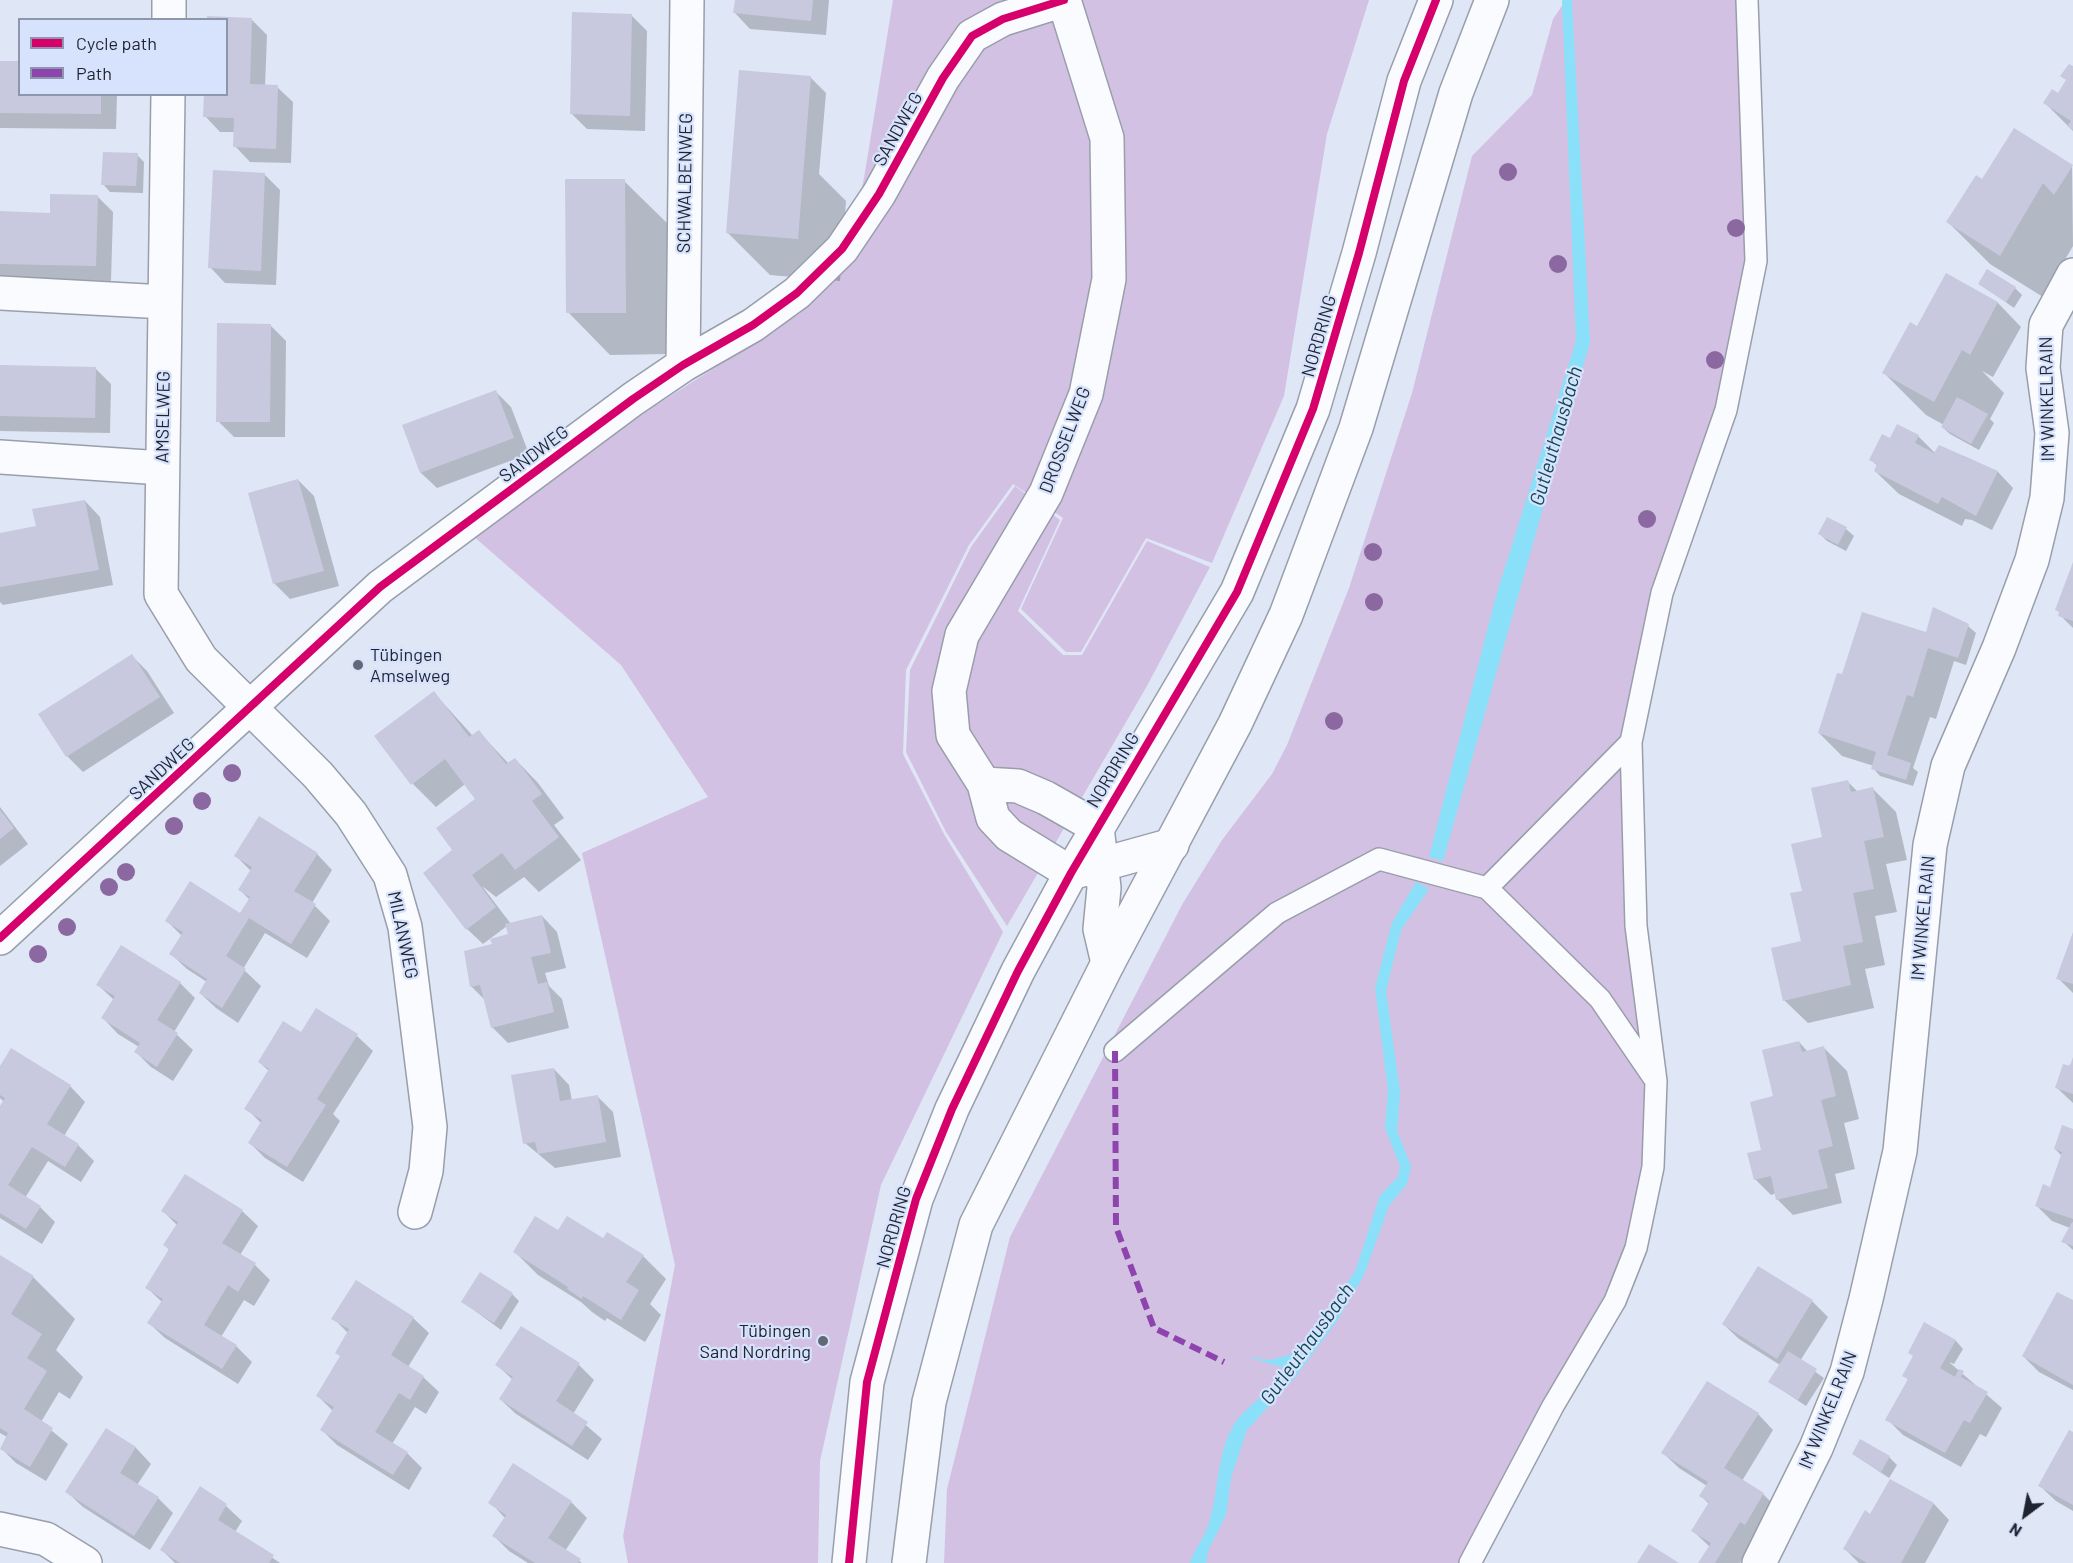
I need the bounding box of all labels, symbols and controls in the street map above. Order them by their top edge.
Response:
legend [18,18,228,96]
text: Cycle path [76,32,157,54]
text: Path [76,62,112,84]
street label: SANDWEG [869,88,927,170]
street label: SCHWALBENWEG [673,113,697,253]
street label: NORDRING [1297,292,1341,380]
street label: IM WINKELRAIN [2035,336,2059,462]
water label: Gutleuthausbach [1525,363,1587,509]
street label: AMSELWEG [151,371,175,463]
street label: DROSSELWEG [1035,384,1095,496]
street label: SANDWEG [495,421,573,487]
place label: Tübingen Amselweg [370,644,450,686]
marker: Tübingen Amselweg [351,658,365,672]
street label: NORDRING [1082,728,1144,812]
street label: SANDWEG [125,733,199,805]
street label: IM WINKELRAIN [1907,855,1939,981]
street label: MILANWEG [383,889,423,981]
street label: NORDRING [872,1183,916,1271]
water label: Gutleuthausbach [1255,1279,1359,1409]
place label: Tübingen Sand Nordring [700,1320,811,1362]
marker: Tübingen Sand Nordring [816,1334,830,1348]
street label: IM WINKELRAIN [1795,1348,1861,1472]
north arrow [1995,1485,2055,1545]
text: N [2006,1520,2025,1542]

